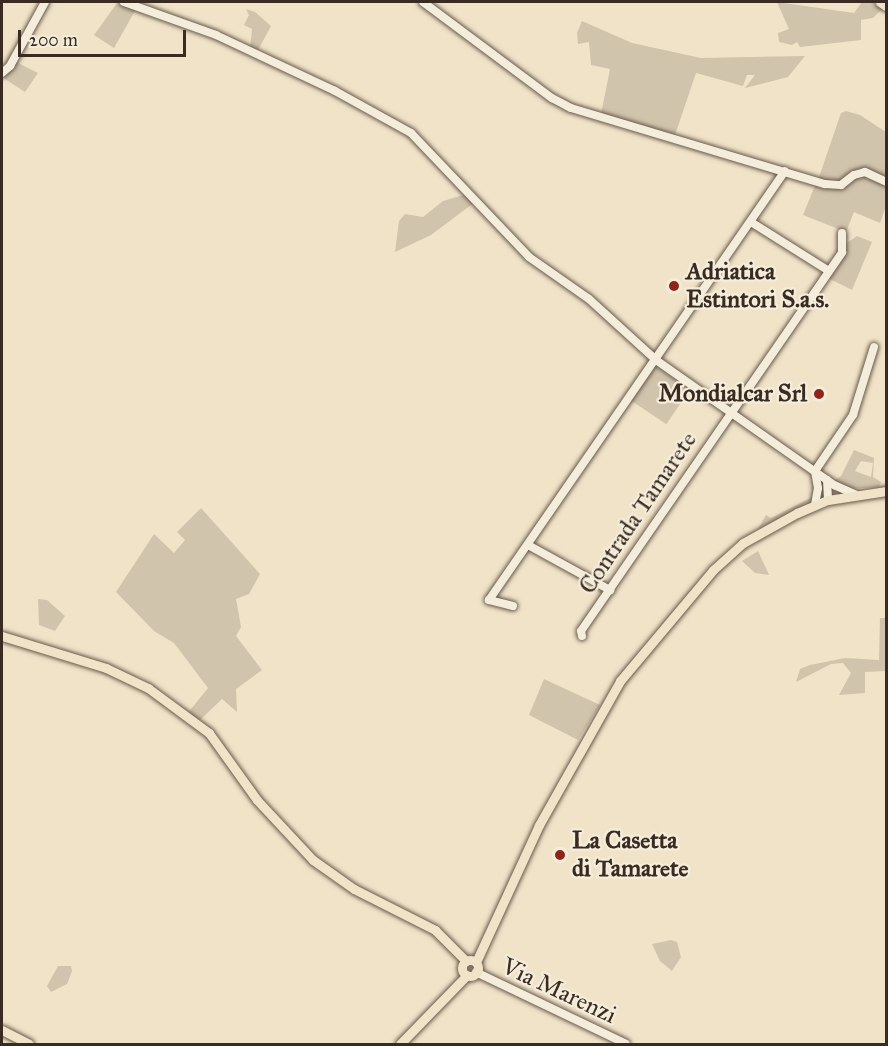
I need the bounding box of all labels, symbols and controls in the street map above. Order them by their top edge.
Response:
scale bar [21,18,189,56]
text: 200 m [29,29,78,51]
place label: Adriatica Estintori S.a.s. [686,258,829,314]
marker: Adriatica Estintori S.a.s. [667,279,681,293]
place label: Mondialcar Srl [658,380,807,408]
marker: Mondialcar Srl [812,387,826,401]
street label: Contrada Tamarete [573,426,703,600]
place label: La Casetta di Tamarete [572,827,689,883]
marker: La Casetta di Tamarete [553,848,567,862]
street label: Via Marenzi [497,952,621,1030]

